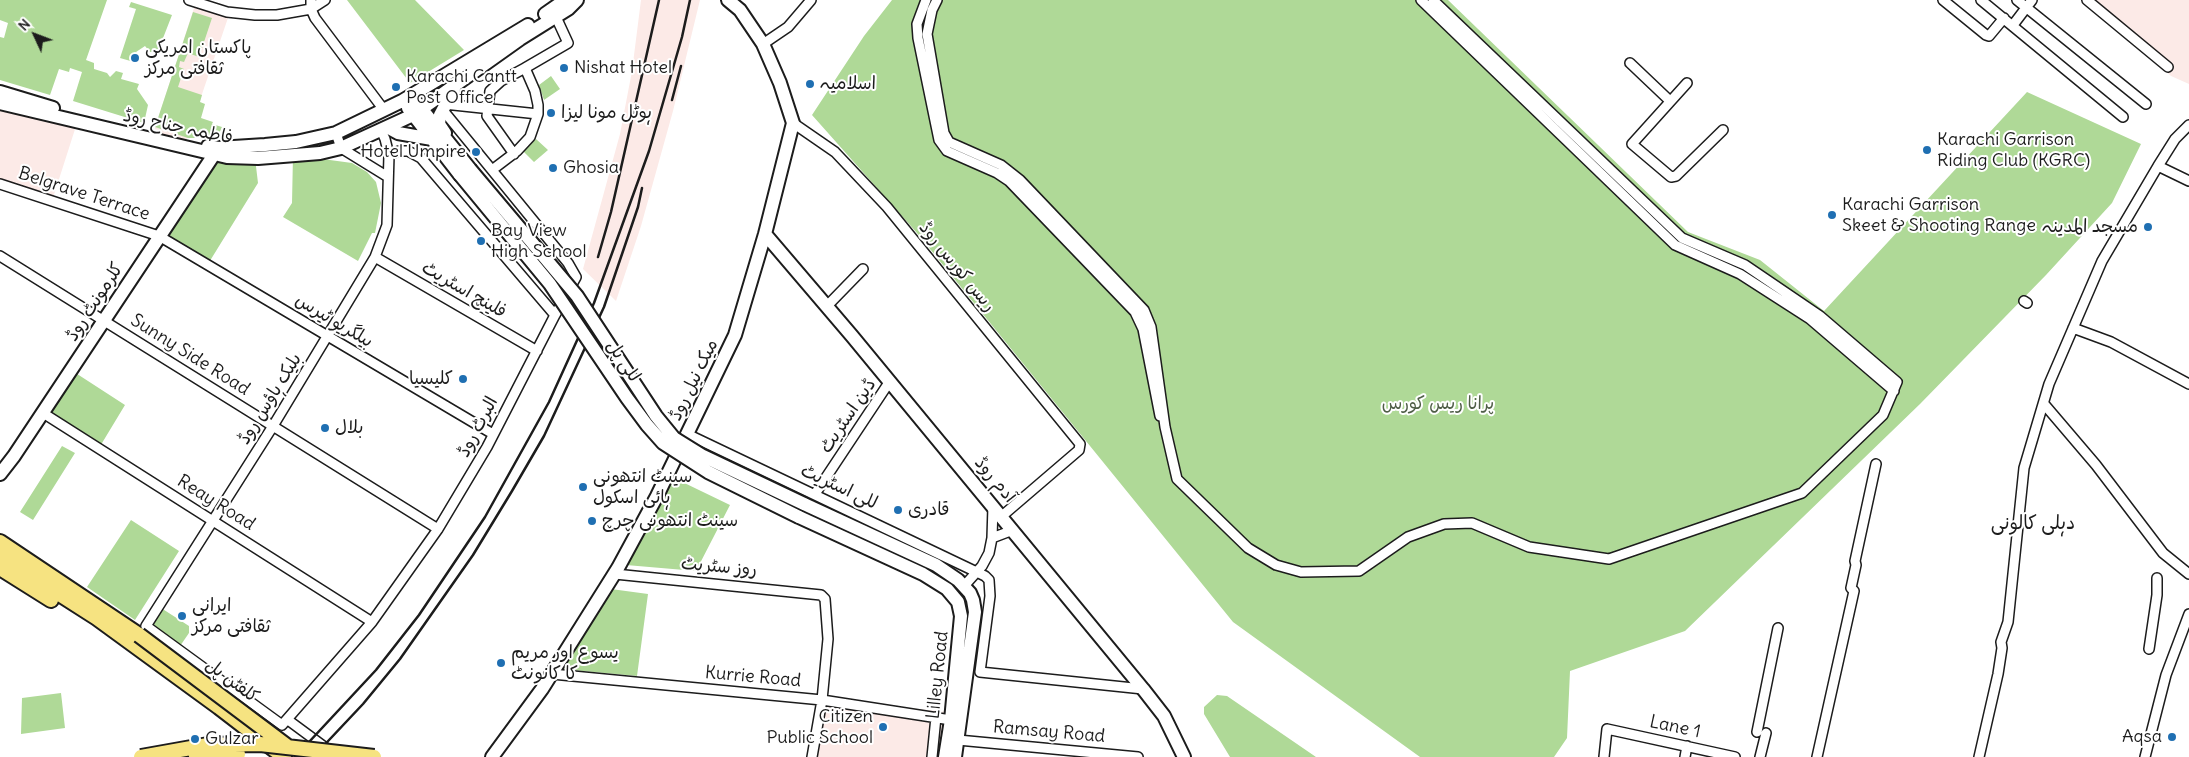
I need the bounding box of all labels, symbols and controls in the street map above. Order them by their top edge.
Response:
north arrow [10,10,60,60]
text: N [14,15,34,34]
place label: پاکستان امریکی ثقافتی مرکز [145,37,251,80]
marker: پاکستان امریکی ثقافتی مرکز [129,52,141,64]
place label: Nishat Hotel [574,57,672,79]
marker: Nishat Hotel [558,62,570,74]
place label: Karachi Cantt Post Office [406,66,517,108]
place label: اسلامیہ [820,73,876,95]
marker: اسلامیہ [804,78,816,90]
marker: Karachi Cantt Post Office [390,81,402,93]
place label: ہوٹل مونا لیزا [561,102,652,124]
street label: فاطمہ جناح روڈ [121,105,235,149]
marker: ہوٹل مونا لیزا [545,107,557,119]
place label: Karachi Garrison Riding Club (KGRC) [1937,129,2090,172]
place label: Hotel Umpire [360,141,466,163]
marker: Karachi Garrison Riding Club (KGRC) [1921,144,1933,156]
marker: Hotel Umpire [470,146,482,158]
place label: Ghosia [563,157,619,179]
marker: Ghosia [547,162,559,174]
street label: Belgrave Terrace [16,163,152,225]
place label: Karachi Garrison Skeet & Shooting Range [1842,194,2036,236]
marker: Karachi Garrison Skeet & Shooting Range [1826,209,1838,221]
place label: مسجد المدینہ [2042,216,2138,238]
street label: ریس کورس روڈ [914,218,1000,316]
place label: Bay View High School [491,220,586,262]
marker: مسجد المدینہ [2142,221,2154,233]
marker: Bay View High School [475,235,487,247]
street label: فلینچ اسٹریٹ [418,257,510,323]
street label: کلرمونٹ روڈ [62,259,128,345]
street label: بیلگریو ٹیرس [291,289,377,353]
street label: Sunny Side Road [126,310,254,400]
street label: للی پل [601,336,645,386]
street label: میک نیل روڈ [665,336,723,424]
street label: بلیک ہاؤس روڈ [233,349,307,449]
place label: کلیسیا [409,368,453,390]
marker: کلیسیا [457,373,469,385]
street label: ڈین اسٹریٹ [815,375,881,457]
street label: البرٹ روڈ [453,393,503,461]
park label: پرانا ریس کورس [1382,393,1494,415]
place label: بلال [335,417,363,439]
marker: بلال [319,422,331,434]
street label: آدم روڈ [970,453,1020,507]
street label: للی اسٹریٹ [797,460,881,514]
place label: سینٹ انتھونی ہائی اسکول [593,466,692,508]
street label: Reay Road [173,471,259,535]
marker: سینٹ انتھونی ہائی اسکول [577,481,589,493]
place label: قادری [908,499,950,521]
marker: قادری [892,504,904,516]
place label: سینٹ انتھونی چرچ [602,510,738,532]
district label: دہلی کالونی [1991,513,2075,535]
marker: سینٹ انتھونی چرچ [586,515,598,527]
street label: روز سٹریٹ [680,553,758,581]
place label: ایرانی ثقافتی مرکز [192,595,270,638]
marker: ایرانی ثقافتی مرکز [176,610,188,622]
street label: Lilley Road [923,630,953,720]
place label: یسوع اور مریم کا کانونٹ [511,642,619,684]
street label: کلفٹن پل [201,654,263,708]
marker: یسوع اور مریم کا کانونٹ [495,657,507,669]
street label: Kurrie Road [704,662,802,692]
place label: Citizen Public School [766,706,873,749]
street label: Lane 1 [1648,711,1702,743]
street label: Ramsay Road [992,716,1106,748]
marker: Citizen Public School [877,721,889,733]
place label: Aqsa [2122,726,2162,748]
place label: Gulzar [205,728,259,750]
marker: Aqsa [2166,731,2178,743]
marker: Gulzar [189,733,201,745]

